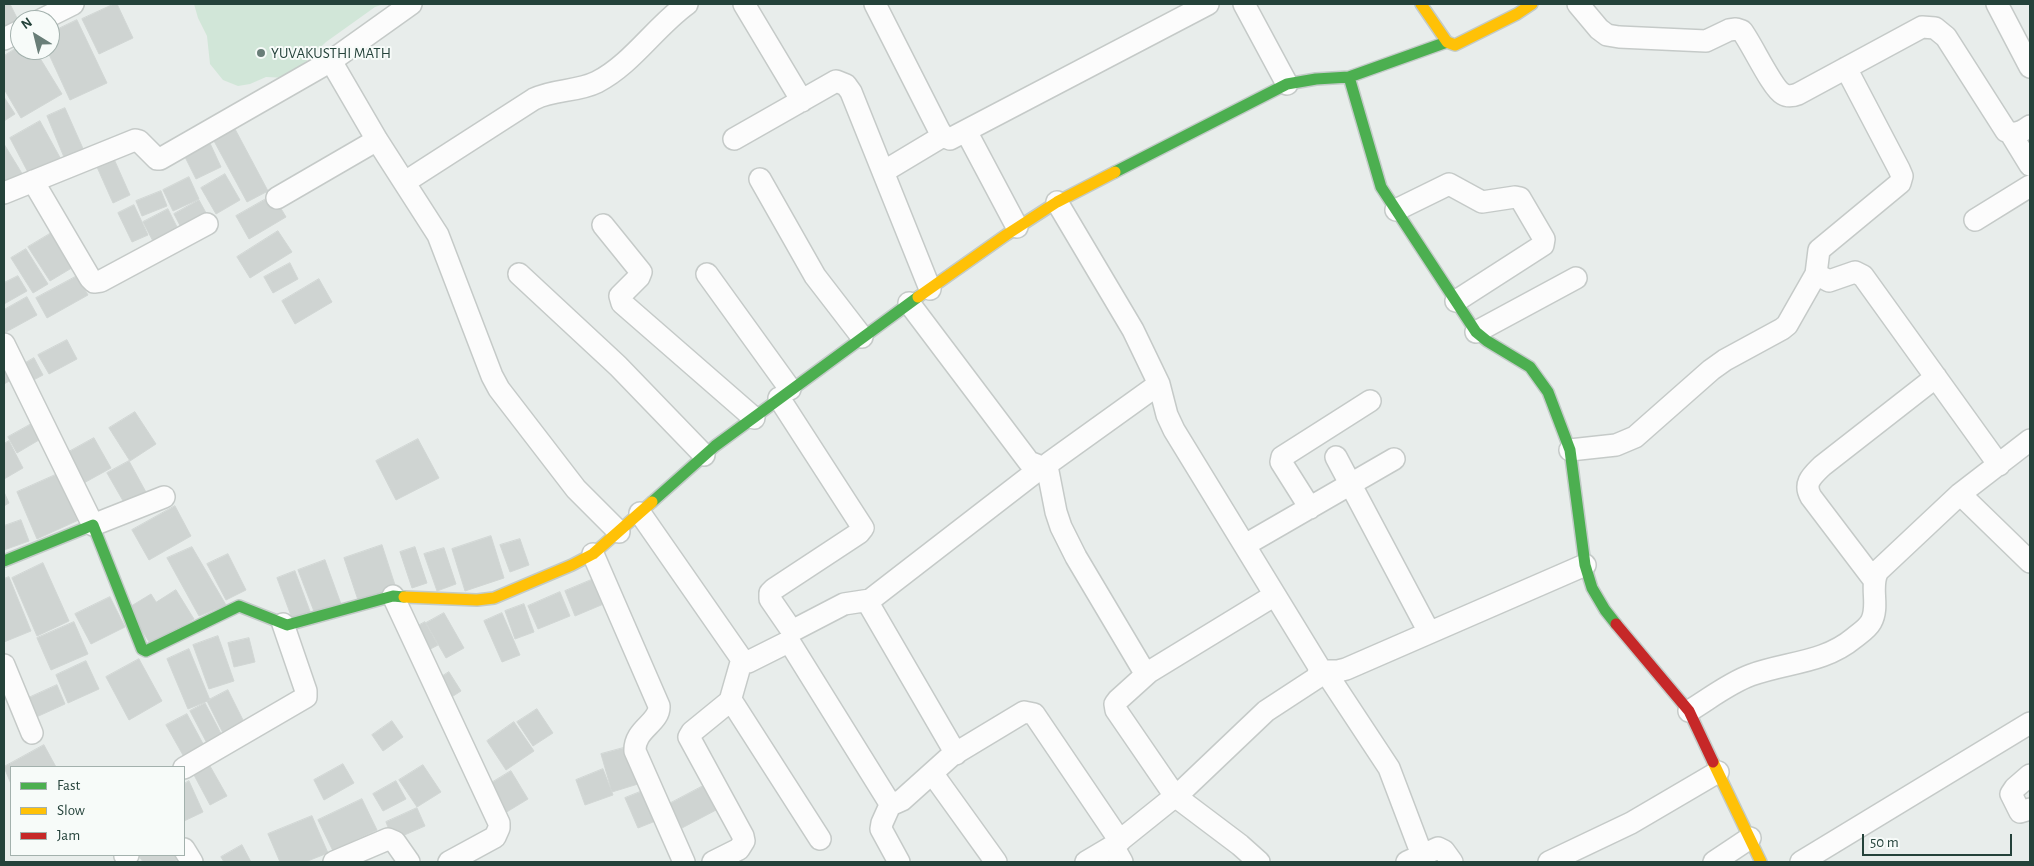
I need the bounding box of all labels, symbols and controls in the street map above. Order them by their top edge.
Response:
north arrow [10,10,60,60]
text: N [19,15,35,32]
place label: YUVAKUSTHI MATH [271,44,391,62]
marker: YUVAKUSTHI MATH [255,47,267,59]
legend [10,766,185,856]
text: Fast [57,778,80,793]
text: Slow [57,803,85,818]
scale bar [1864,824,2014,856]
text: Jam [57,828,80,843]
text: 50 m [1870,835,1899,850]

